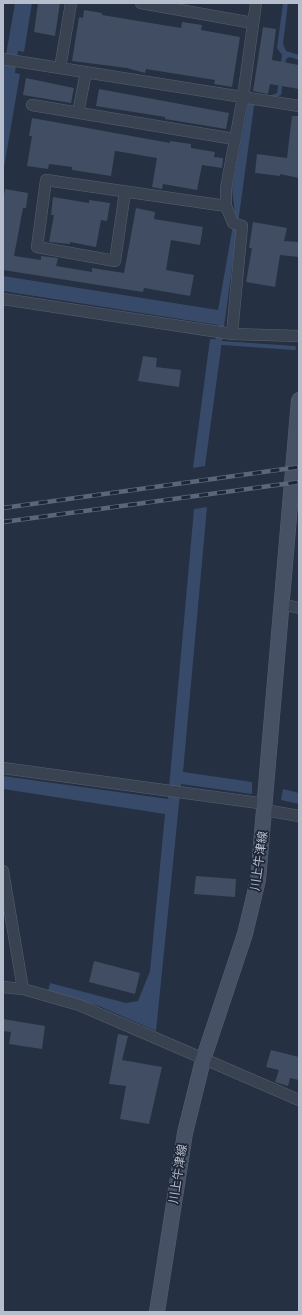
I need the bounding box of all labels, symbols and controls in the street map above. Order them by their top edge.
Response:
street label: 川上牛津線 [248,830,270,892]
street label: 川上牛津線 [166,1143,190,1205]

